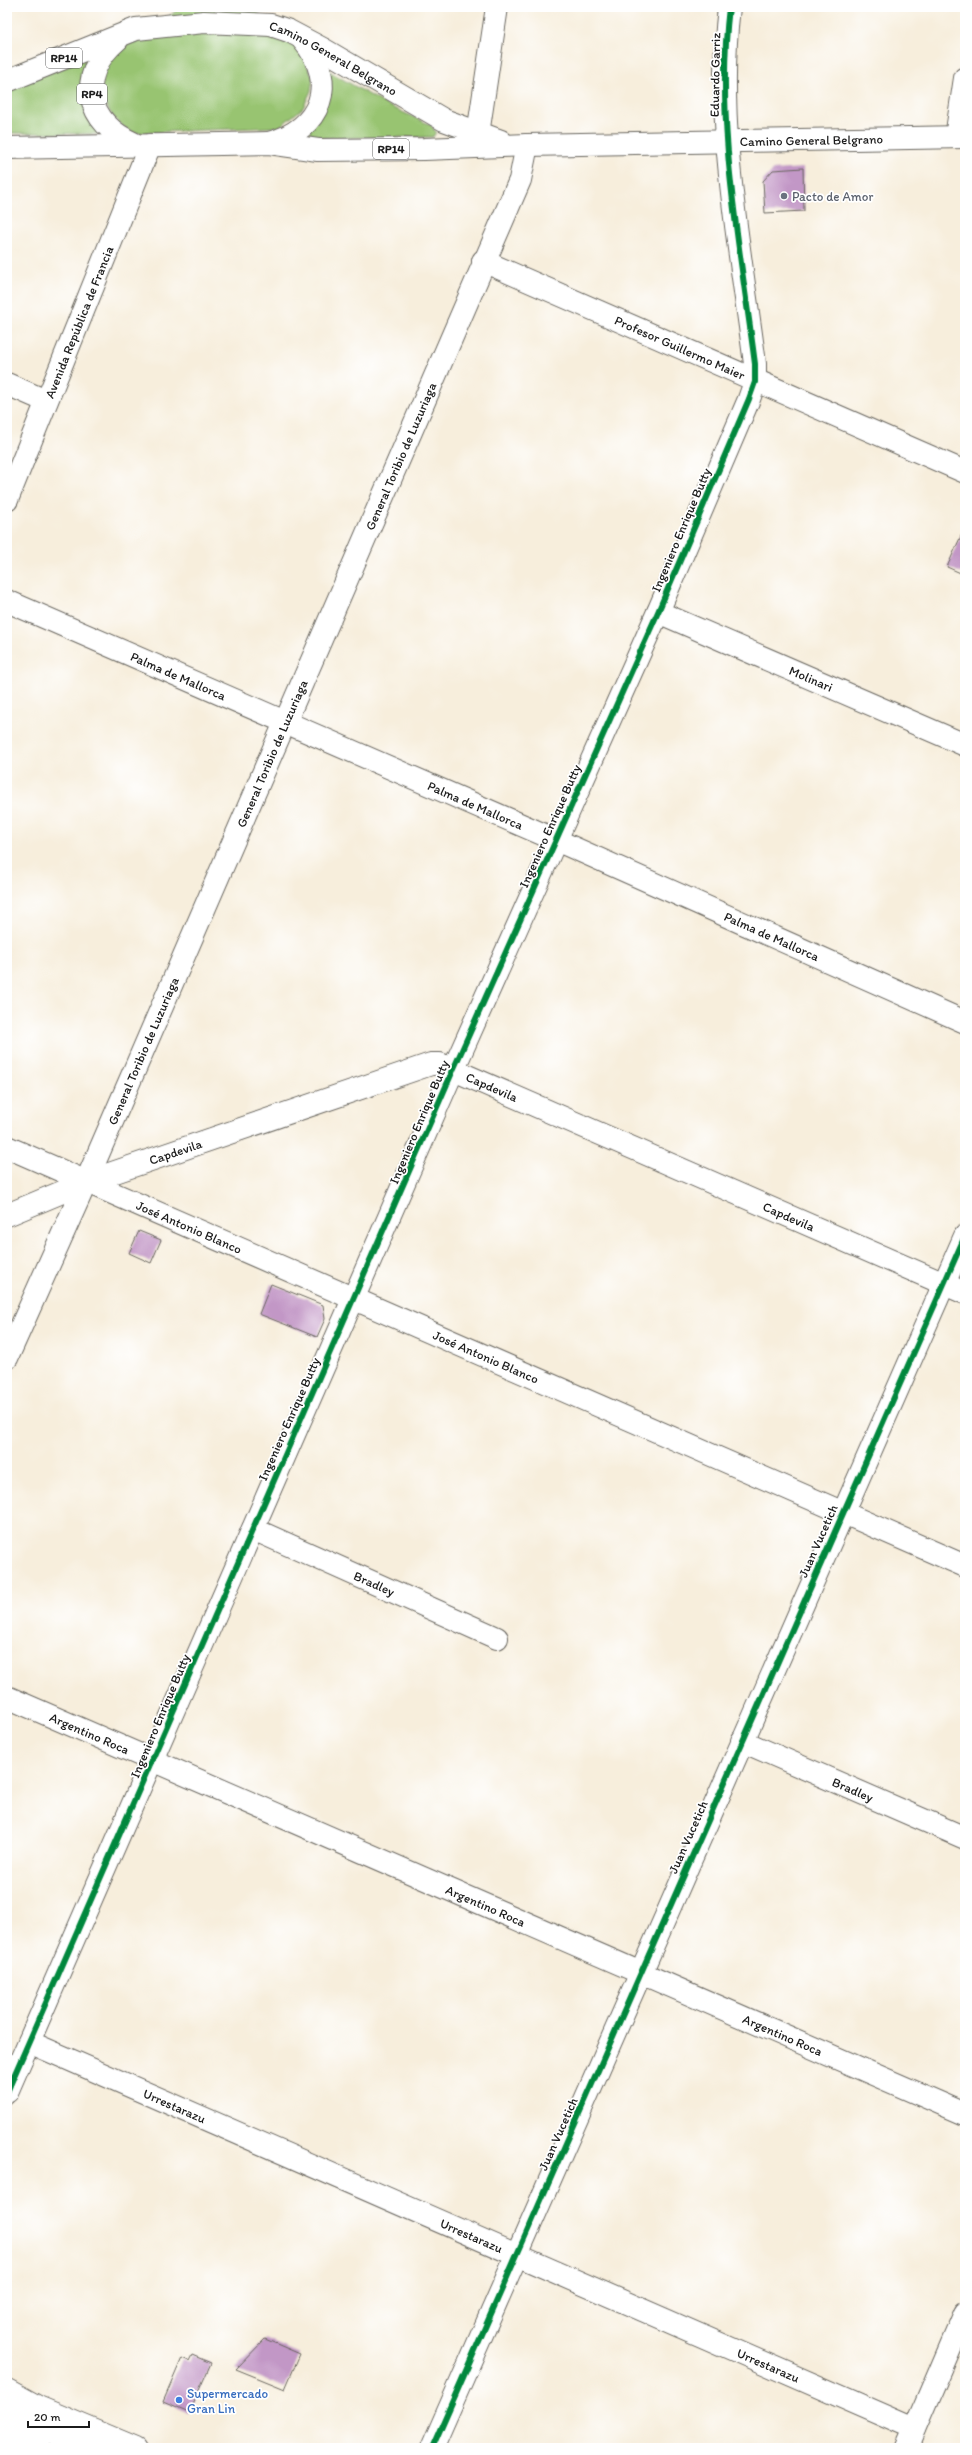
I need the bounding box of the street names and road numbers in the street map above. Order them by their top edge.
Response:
street label: Camino General Belgrano [267,17,400,99]
street label: Eduardo Garriz [707,33,723,117]
road number: RP14 [46,48,82,68]
road number: RP4 [77,84,107,104]
street label: Camino General Belgrano [739,131,884,149]
road number: RP14 [373,139,409,159]
street label: Avenida República de Francia [41,243,116,400]
street label: Profesor Guillermo Maier [613,312,748,383]
street label: General Toribio de Luzuriaga [362,380,439,532]
street label: Ingeniero Enrique Butty [648,466,714,594]
street label: Palma de Mallorca [128,648,229,703]
street label: Molinari [787,662,835,694]
street label: General Toribio de Luzuriaga [233,677,310,830]
street label: Ingeniero Enrique Butty [516,762,584,890]
street label: Palma de Mallorca [425,778,526,832]
street label: Palma de Mallorca [722,908,822,964]
street label: General Toribio de Luzuriaga [104,974,182,1127]
street label: Ingeniero Enrique Butty [386,1058,452,1186]
street label: Capdevila [464,1069,520,1105]
street label: Capdevila [147,1135,204,1167]
street label: José Antonio Blanco [134,1197,245,1257]
street label: Capdevila [761,1198,817,1234]
street label: José Antonio Blanco [431,1327,542,1386]
street label: Ingeniero Enrique Butty [255,1355,323,1483]
street label: Juan Vucetich [795,1502,841,1580]
street label: Bradley [352,1568,397,1599]
street label: Ingeniero Enrique Butty [127,1652,193,1780]
street label: Argentino Roca [47,1709,132,1757]
street label: Bradley [830,1774,876,1805]
street label: Juan Vucetich [665,1798,711,1876]
street label: Argentino Roca [444,1881,528,1929]
street label: Argentino Roca [741,2011,825,2059]
street label: Urrestarazu [141,2085,208,2126]
street label: Juan Vucetich [535,2095,581,2173]
street label: Urrestarazu [438,2215,505,2256]
street label: Urrestarazu [735,2345,802,2385]

